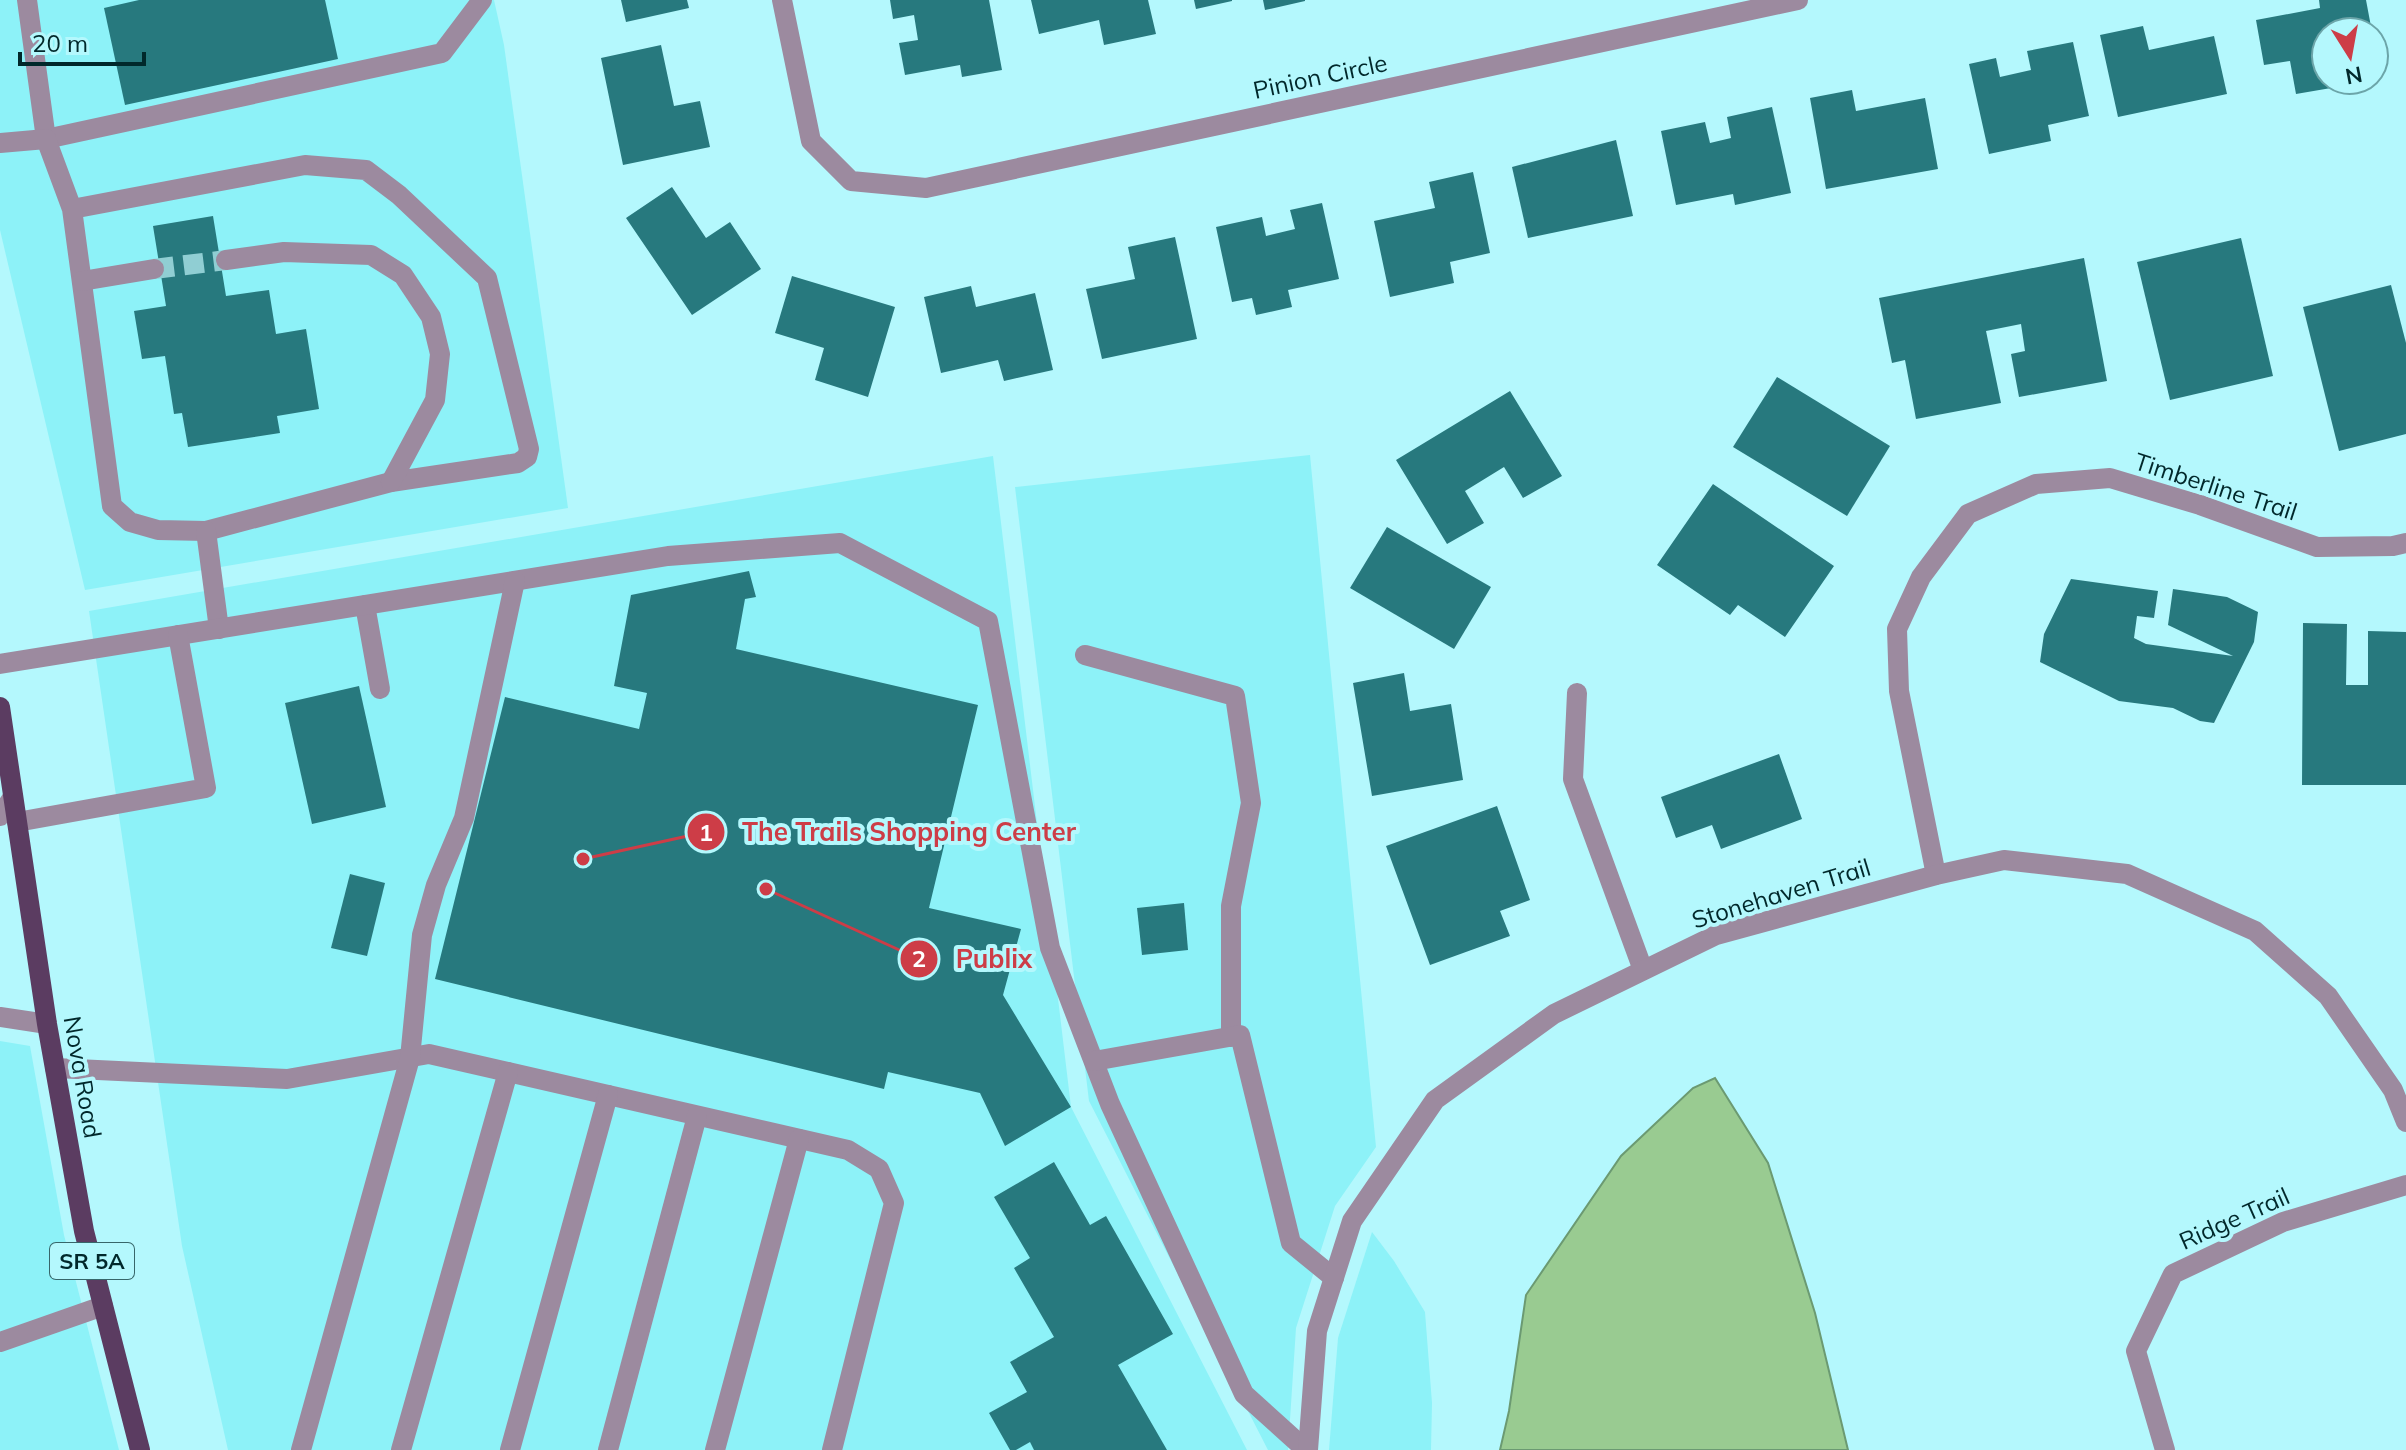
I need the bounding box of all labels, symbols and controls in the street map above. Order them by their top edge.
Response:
scale bar [20,16,144,66]
north arrow [2310,16,2390,96]
text: 20 m [32,28,88,58]
street label: Pinion Circle [1250,47,1390,105]
text: N [2343,60,2365,91]
street label: Timberline Trail [2131,446,2301,526]
callout: The Trails Shopping Center [686,807,1092,857]
text: The Trails Shopping Center [742,815,1077,848]
text: 1 [699,817,713,847]
street label: Stonehaven Trail [1688,852,1874,934]
callout: Publix [899,934,1048,984]
text: Publix [956,942,1033,975]
text: 2 [912,943,926,973]
street label: Nova Road [58,1014,108,1140]
street label: Ridge Trail [2174,1180,2294,1256]
road number: SR 5A [50,1243,134,1279]

